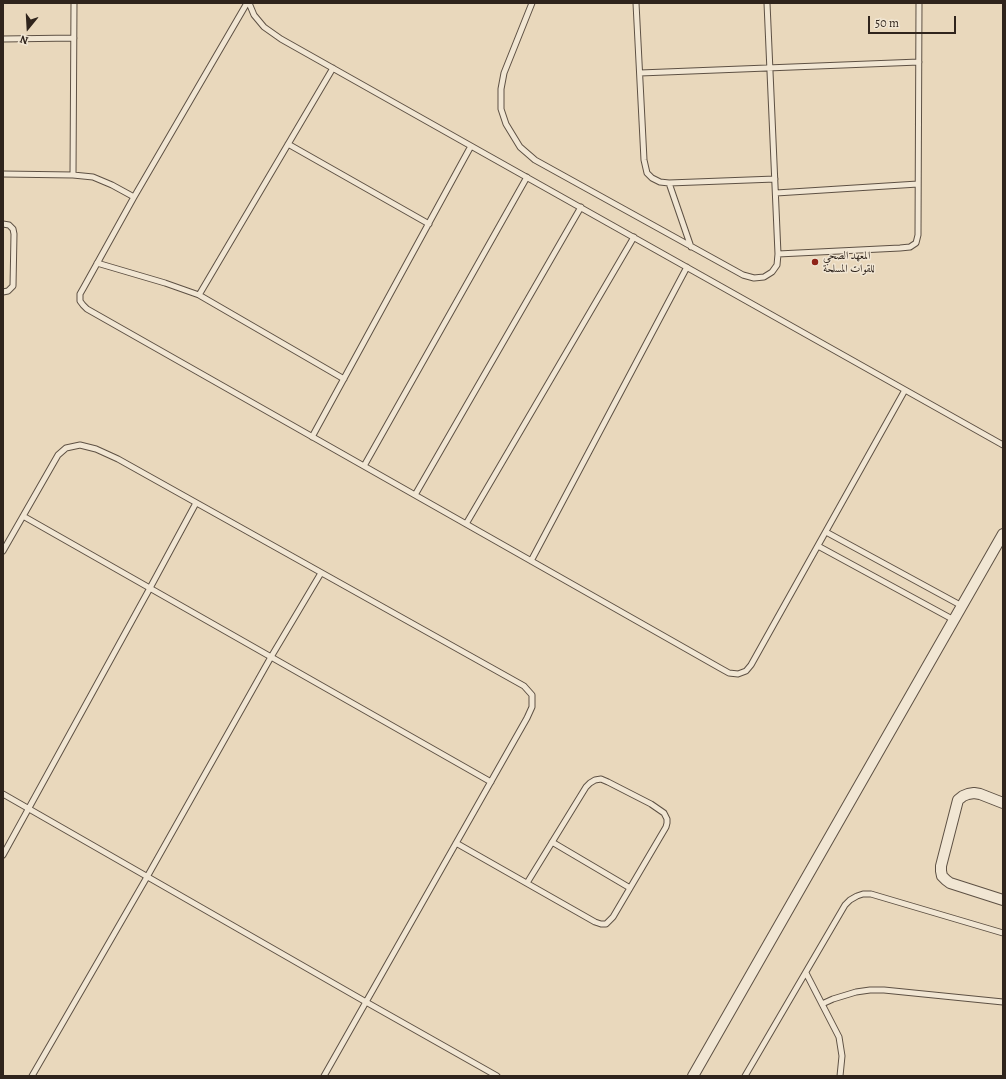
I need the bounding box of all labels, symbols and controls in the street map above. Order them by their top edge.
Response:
north arrow [8,8,48,48]
scale bar [870,8,958,34]
text: 50 m [875,15,899,31]
text: N [18,32,30,48]
place label: المعهد الصحي للقوات المسلحة [823,249,875,275]
marker: المعهد الصحي للقوات المسلحة [810,257,820,267]

